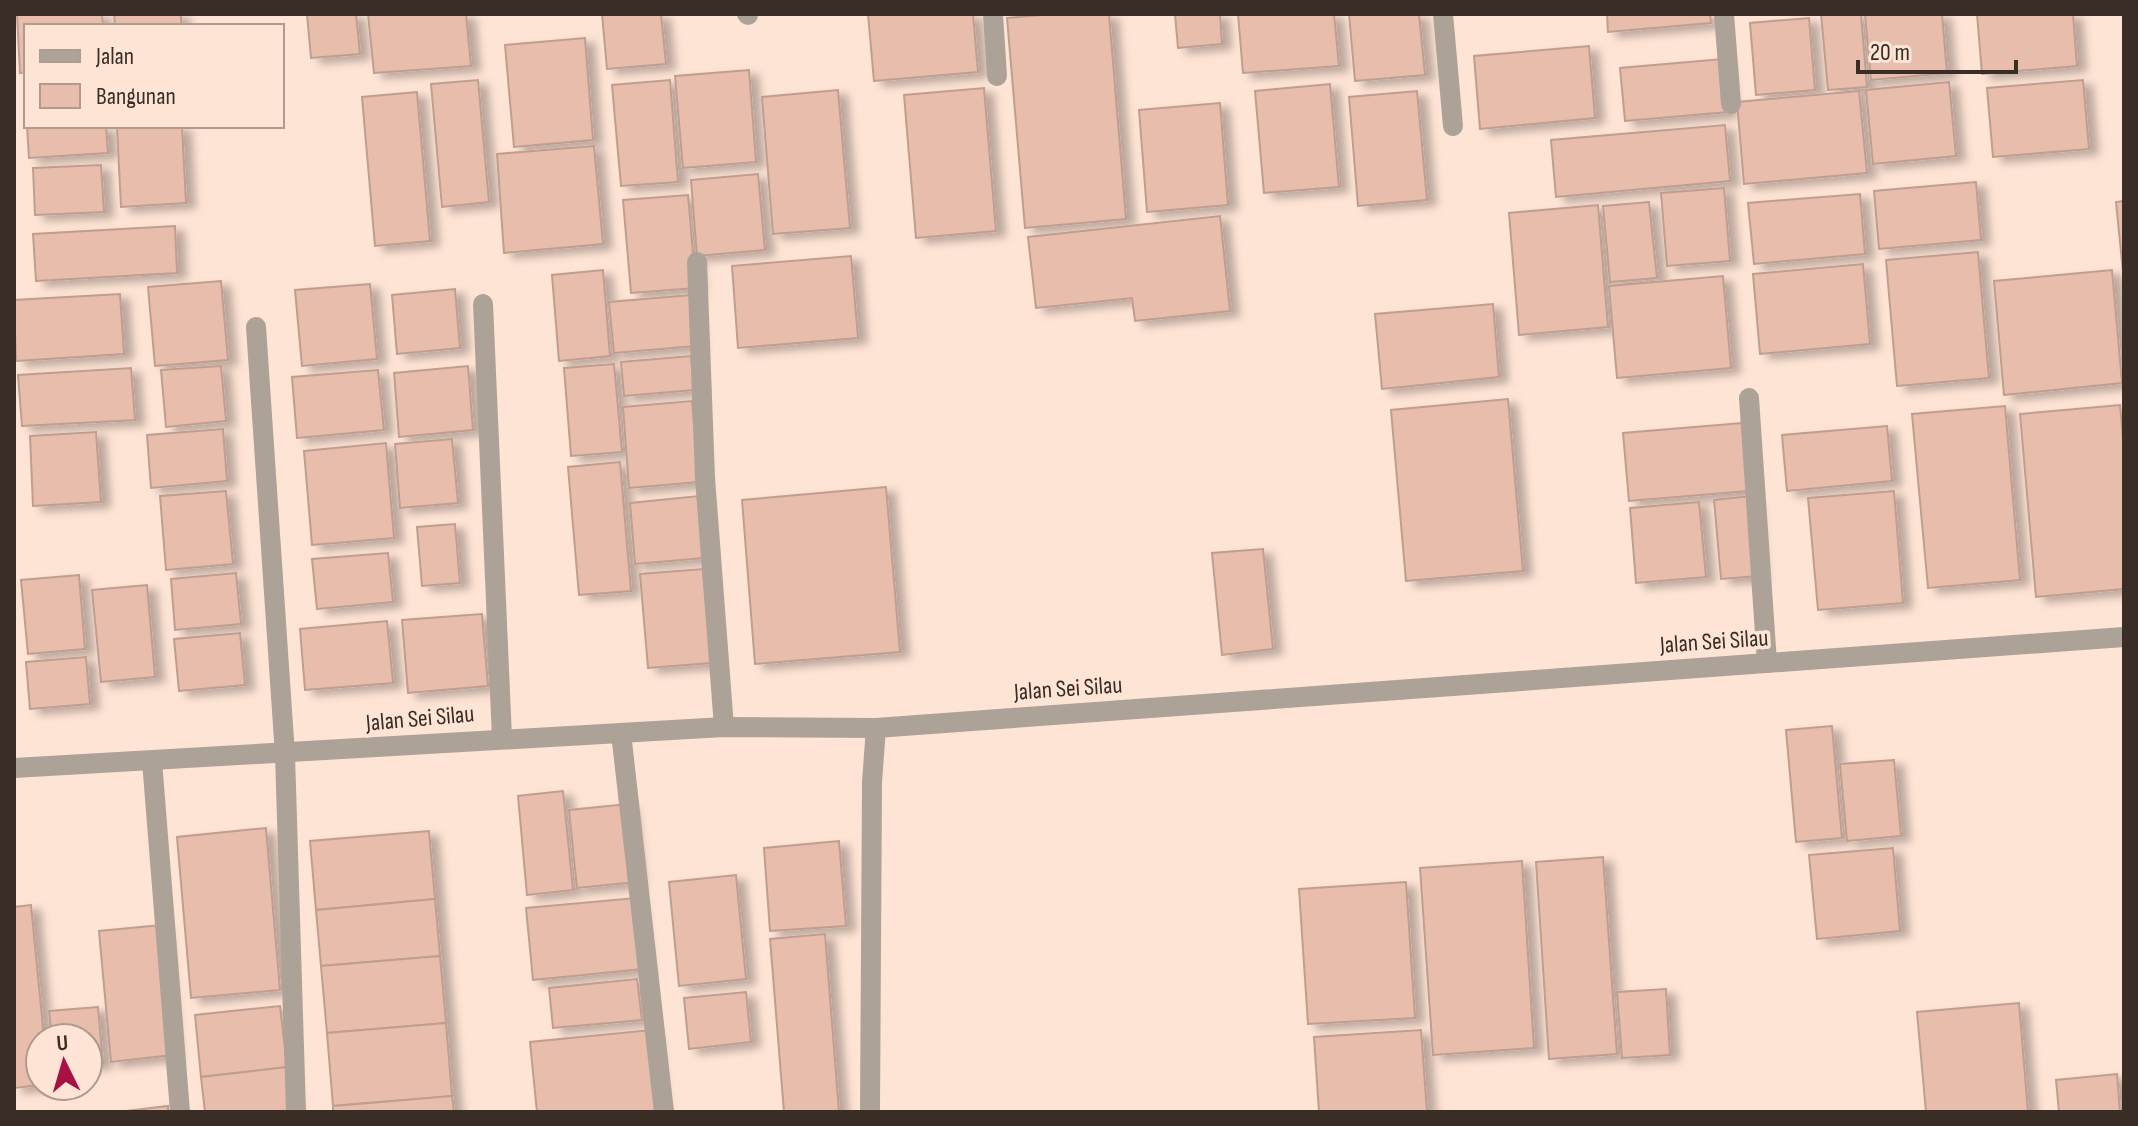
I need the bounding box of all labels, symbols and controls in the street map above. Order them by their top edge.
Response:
legend [24,24,284,128]
scale bar [1858,24,2016,74]
text: 20 m [1870,38,1910,67]
text: Jalan [95,42,134,71]
text: Bangunan [96,82,176,111]
street label: Jalan Sei Silau [1658,623,1769,660]
street label: Jalan Sei Silau [1012,670,1123,707]
street label: Jalan Sei Silau [364,699,475,738]
north arrow [24,1022,104,1102]
text: U [55,1030,69,1058]

